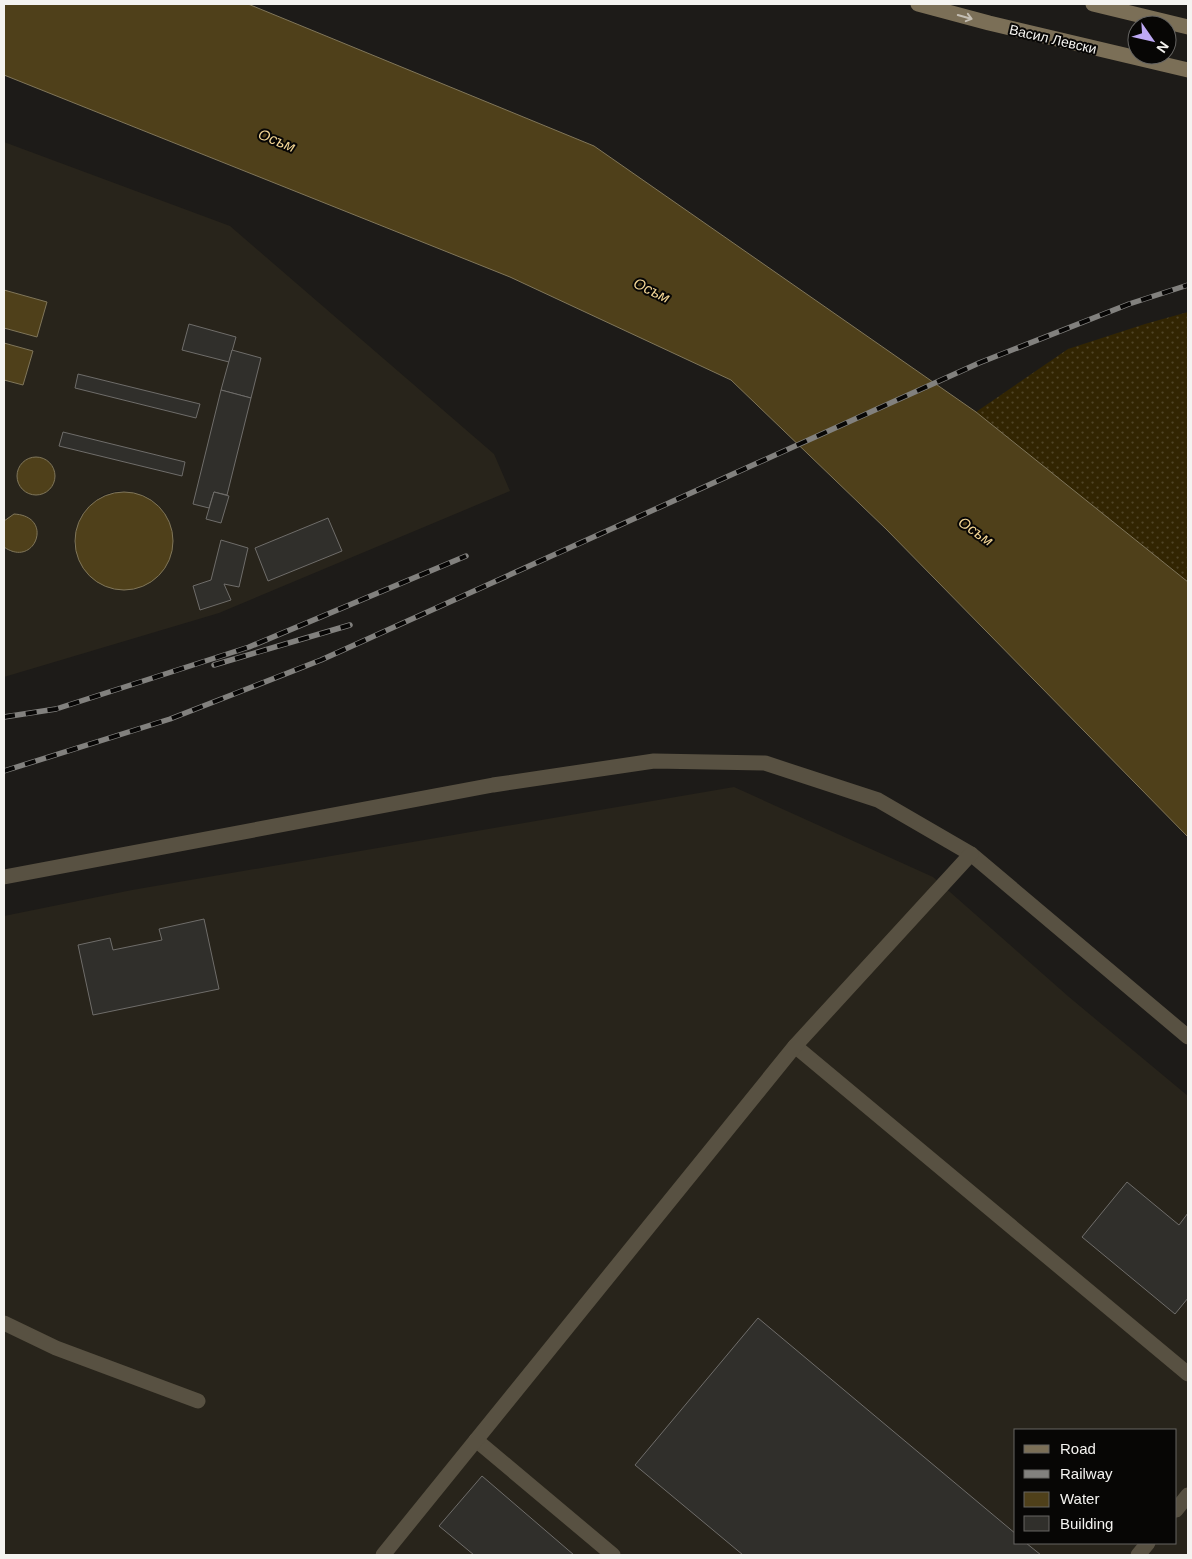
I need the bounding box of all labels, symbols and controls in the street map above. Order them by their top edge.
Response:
one-way arrow [957,13,973,22]
north arrow [1127,15,1177,65]
street label: Васил Левски [1008,21,1098,57]
text: N [1153,39,1172,56]
water label: Осъм [256,125,298,155]
water label: Осъм [631,274,673,306]
water label: Осъм [955,513,997,549]
legend [1014,1429,1177,1544]
text: Road [1060,1440,1096,1457]
text: Railway [1060,1465,1113,1482]
text: Water [1060,1490,1099,1507]
text: Building [1060,1515,1113,1532]

